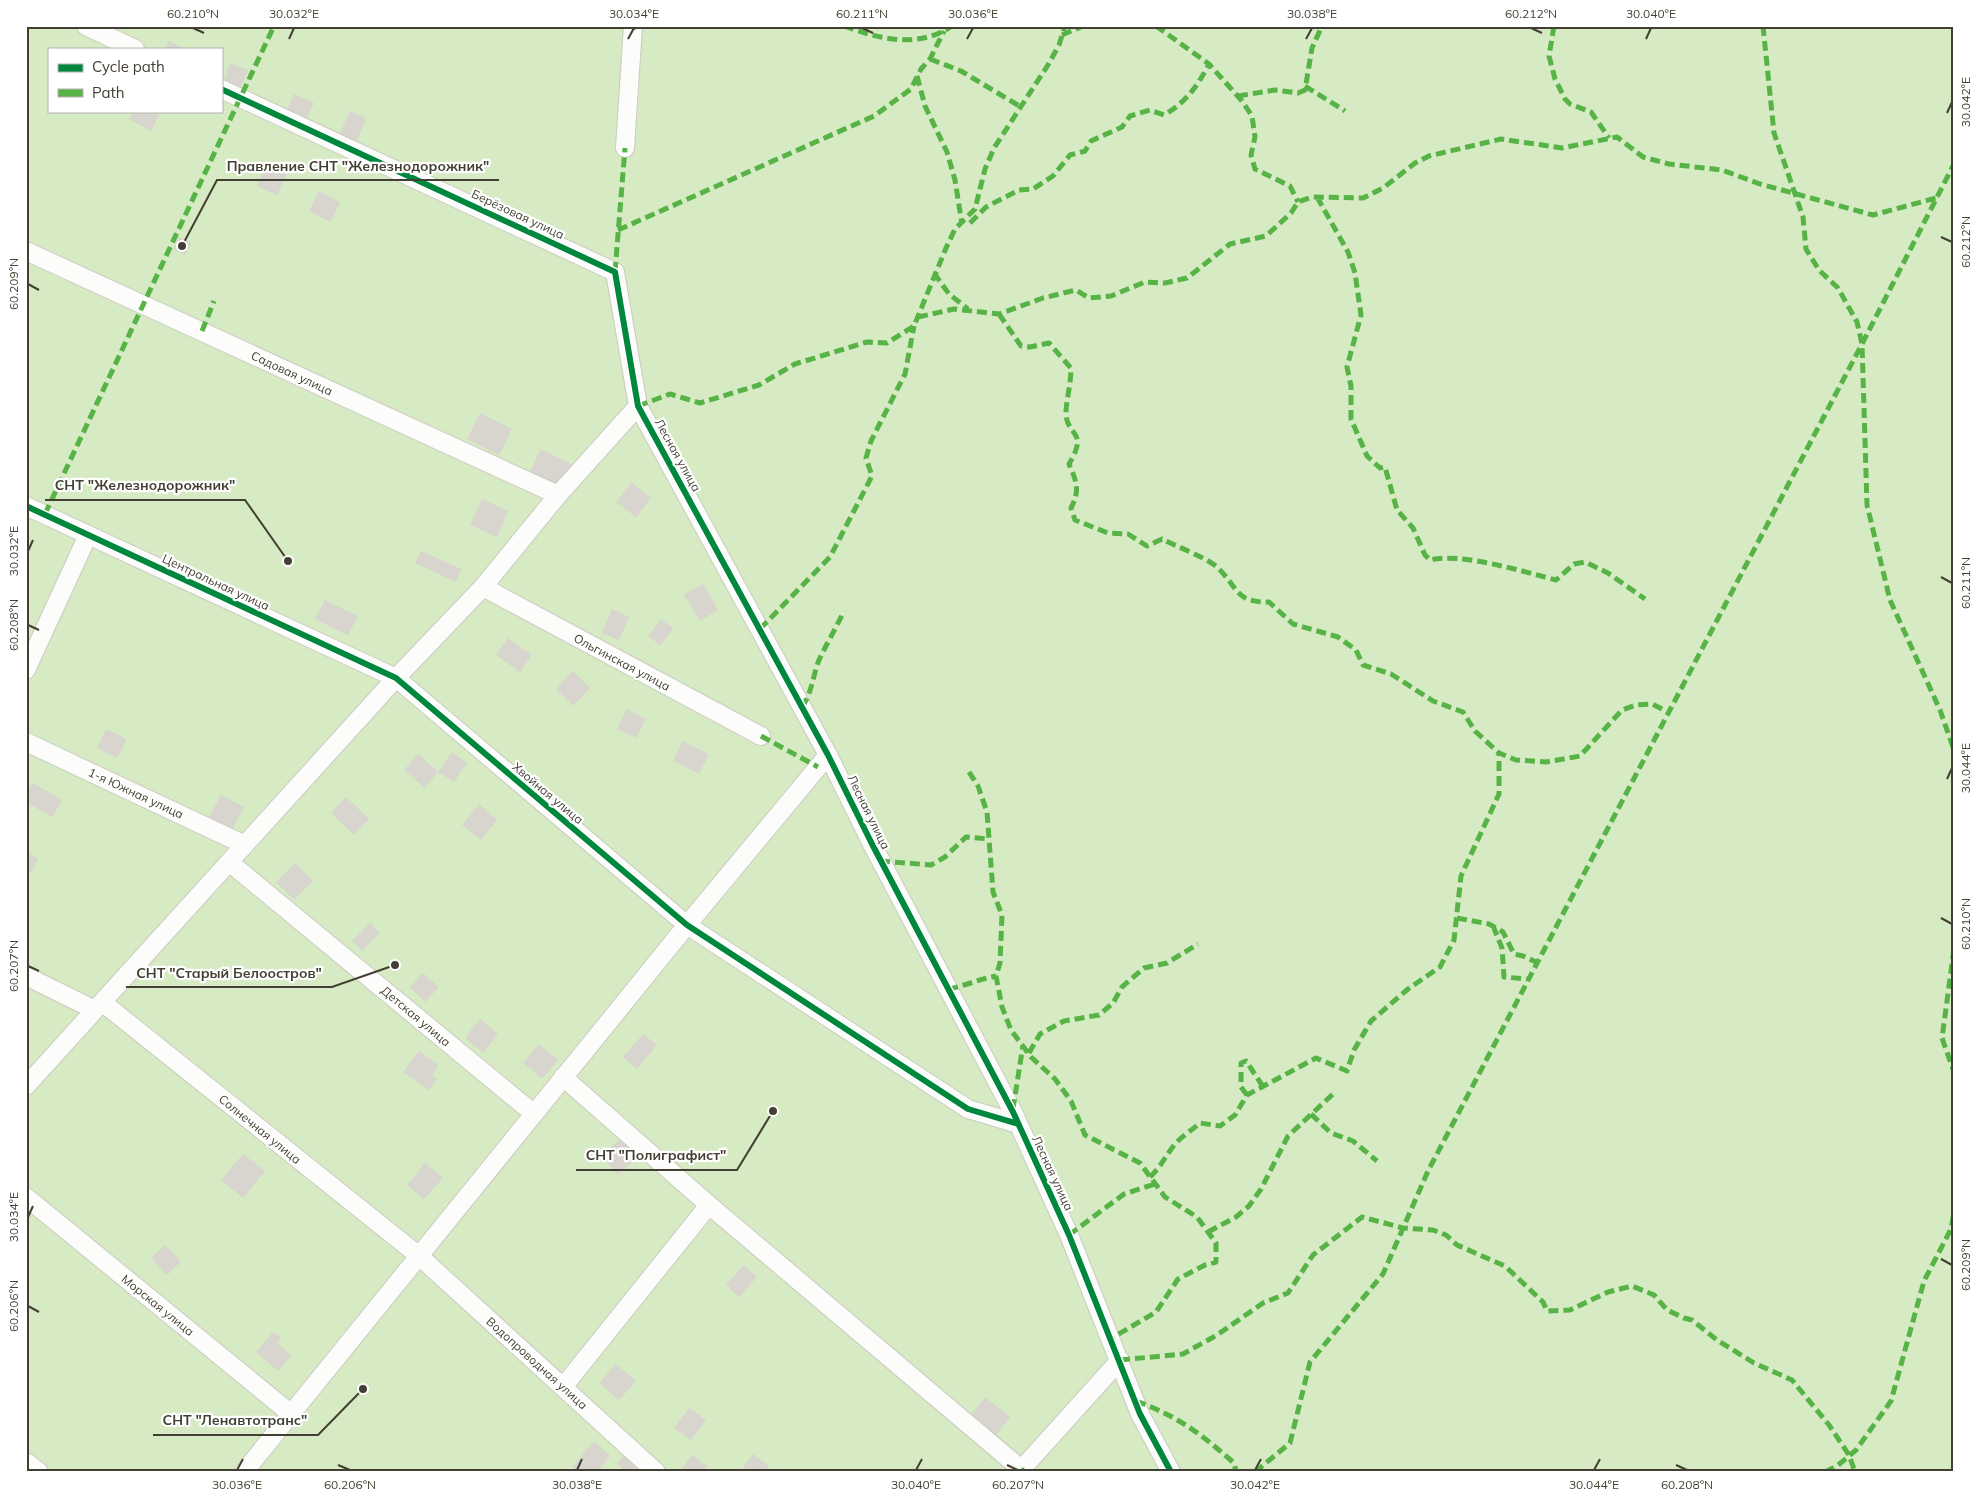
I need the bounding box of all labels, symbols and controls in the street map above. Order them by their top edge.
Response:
text: 60.210°N [167,6,219,21]
text: 30.032°E [269,6,319,21]
text: 30.034°E [609,6,659,21]
text: 60.211°N [836,6,888,21]
text: 30.036°E [948,6,998,21]
text: 30.038°E [1287,6,1337,21]
text: 60.212°N [1505,6,1557,21]
text: 30.040°E [1626,6,1676,21]
legend [48,48,222,112]
text: Cycle path [92,57,165,76]
text: 30.042°E [1958,77,1973,127]
text: Path [92,83,124,102]
callout: Правление СНТ "Железнодорожник" [217,151,499,180]
text: Правление СНТ "Железнодорожник" [227,157,489,175]
street label: Берёзовая улица [469,186,567,242]
text: 60.212°N [1958,216,1973,268]
text: 60.209°N [6,258,21,310]
street label: Садовая улица [249,348,335,398]
street label: Лесная улица [652,416,704,494]
callout: СНТ "Железнодорожник" [45,471,245,500]
text: СНТ "Железнодорожник" [55,476,235,494]
text: 30.032°E [6,526,21,576]
street label: Центральная улица [160,551,272,613]
text: 60.211°N [1958,557,1973,609]
text: 60.208°N [6,599,21,651]
street label: Ольгинская улица [571,630,673,694]
text: 30.044°E [1958,743,1973,793]
street label: Хвойная улица [510,759,586,827]
street label: 1-я Южная улица [86,764,186,822]
street label: Лесная улица [844,772,894,852]
text: 60.210°N [1958,898,1973,950]
text: 60.207°N [6,940,21,992]
callout: СНТ "Старый Белоостров" [126,958,332,987]
text: СНТ "Старый Белоостров" [136,964,322,982]
street label: Детская улица [378,983,454,1049]
street label: Солнечная улица [216,1091,304,1167]
street label: Лесная улица [1029,1133,1077,1213]
callout: СНТ "Полиграфист" [576,1141,737,1170]
text: СНТ "Полиграфист" [586,1146,726,1164]
text: 30.034°E [6,1192,21,1242]
text: 60.209°N [1958,1239,1973,1291]
street label: Морская улица [119,1271,197,1339]
text: 60.206°N [6,1280,21,1332]
street label: Водопроводная улица [483,1314,591,1412]
callout: СНТ "Ленавтотранс" [153,1406,318,1435]
text: СНТ "Ленавтотранс" [163,1411,307,1429]
text: 30.036°E [212,1477,262,1492]
text: 60.206°N [324,1477,376,1492]
text: 30.038°E [552,1477,602,1492]
text: 30.040°E [891,1477,941,1492]
text: 60.207°N [992,1477,1044,1492]
text: 30.042°E [1230,1477,1280,1492]
text: 30.044°E [1569,1477,1619,1492]
text: 60.208°N [1661,1477,1713,1492]

